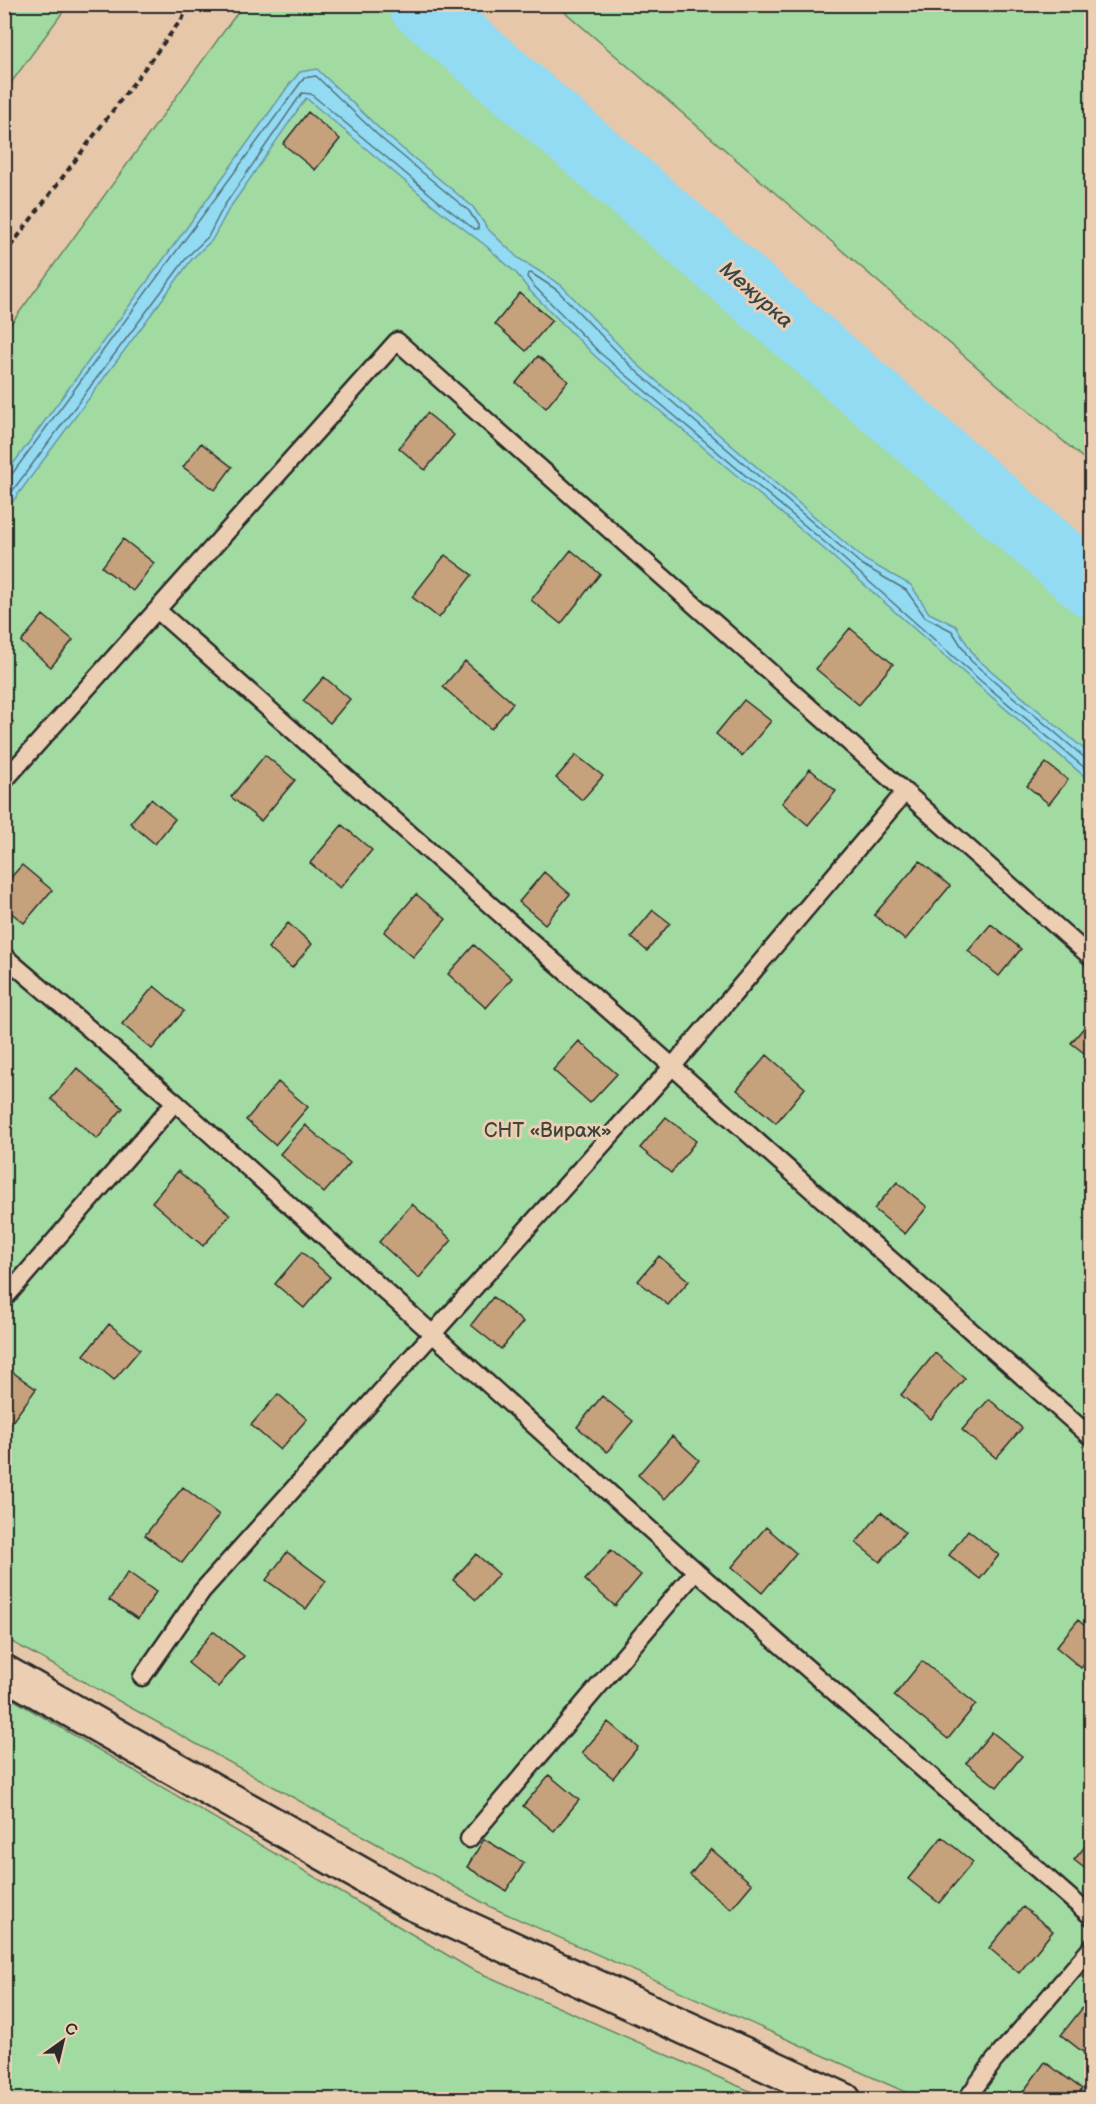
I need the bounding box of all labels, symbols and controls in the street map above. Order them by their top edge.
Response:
water label: Межурка [714,256,798,334]
park label: СНТ «Вираж» [484,1119,612,1143]
north arrow [33,2011,93,2071]
text: С [61,2019,80,2041]

